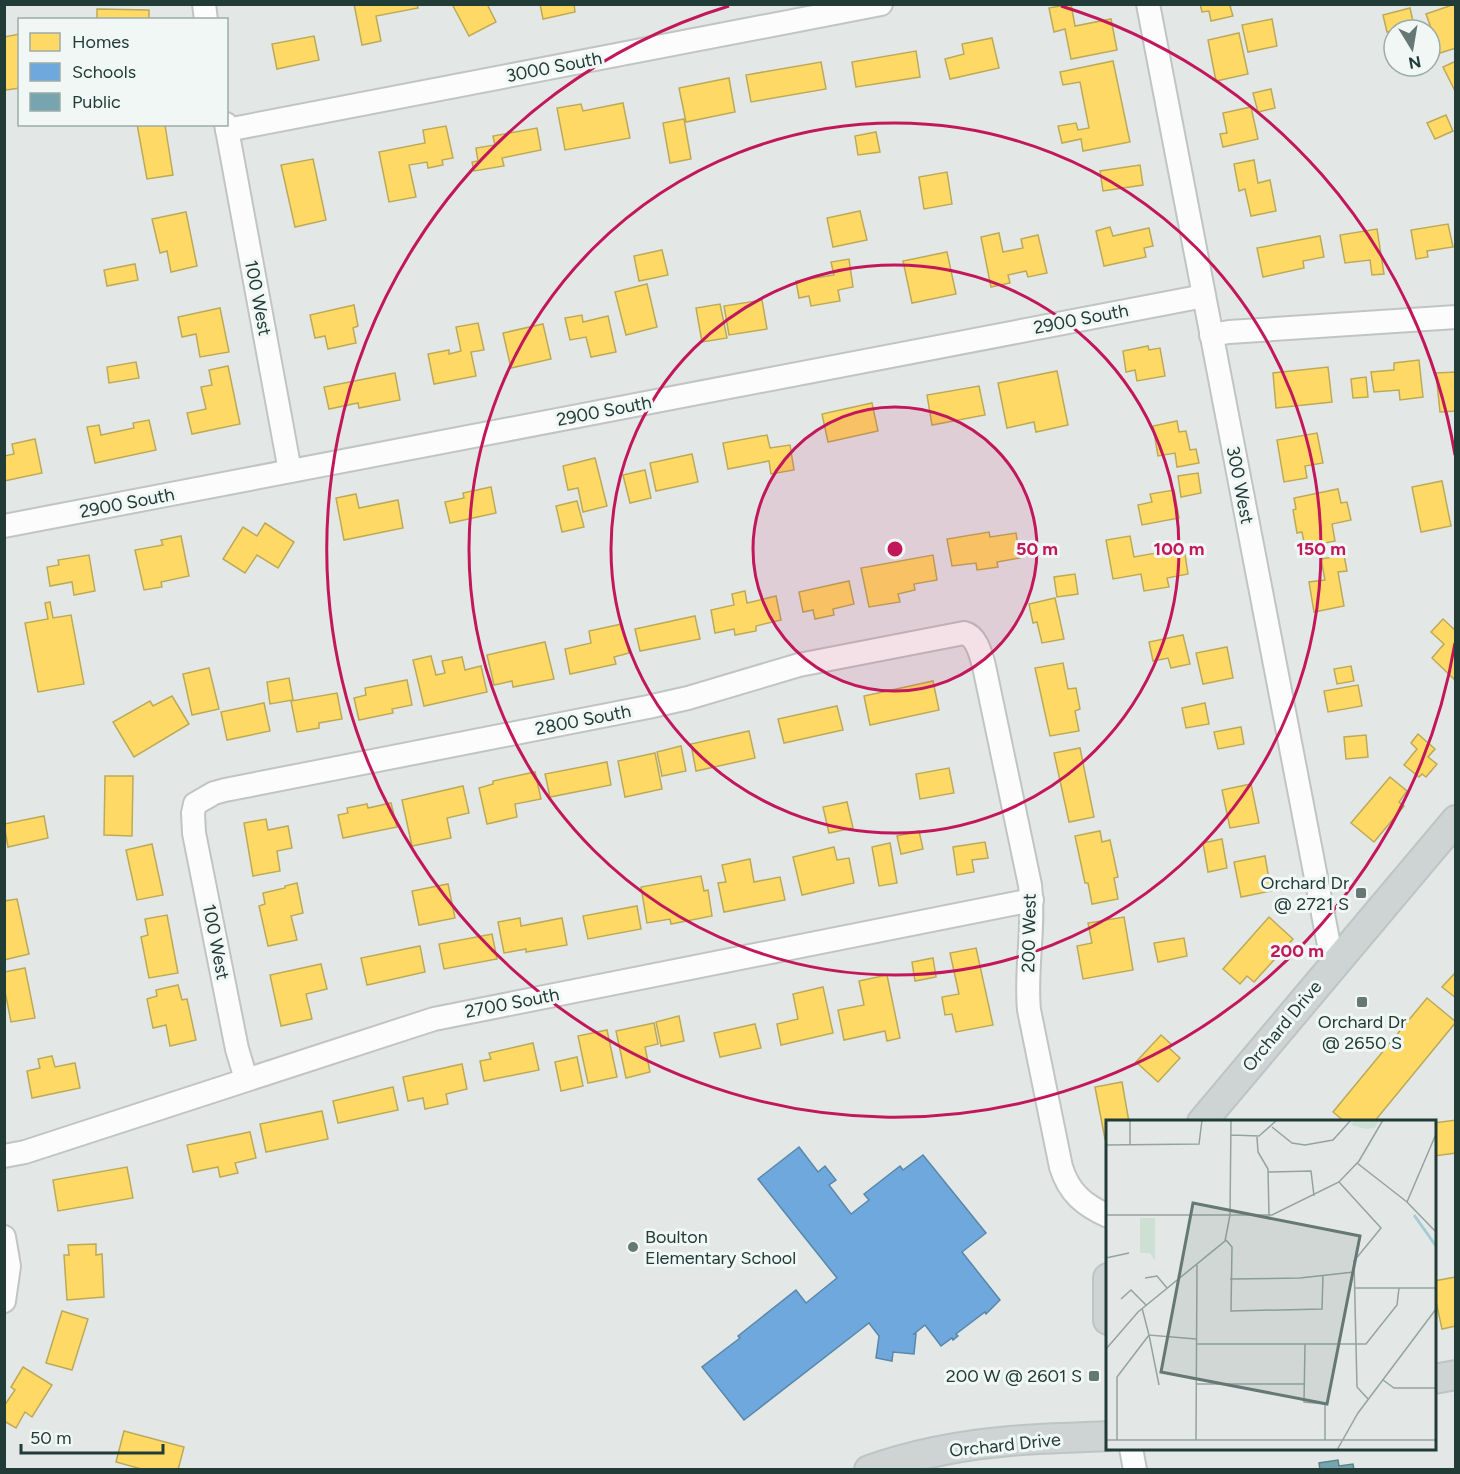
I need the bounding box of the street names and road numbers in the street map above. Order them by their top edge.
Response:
street label: 3000 South [504,47,604,87]
street label: 100 West [240,258,276,338]
street label: 2900 South [1032,299,1130,339]
street label: 2900 South [555,391,653,431]
street label: 300 West [1222,444,1258,526]
street label: 2900 South [78,483,176,523]
street label: 2800 South [533,700,633,740]
street label: 200 West [1017,893,1041,973]
street label: 100 West [198,902,234,982]
street label: Orchard Drive [1238,976,1326,1076]
street label: 2700 South [463,983,561,1023]
street label: Orchard Drive [948,1428,1062,1462]

